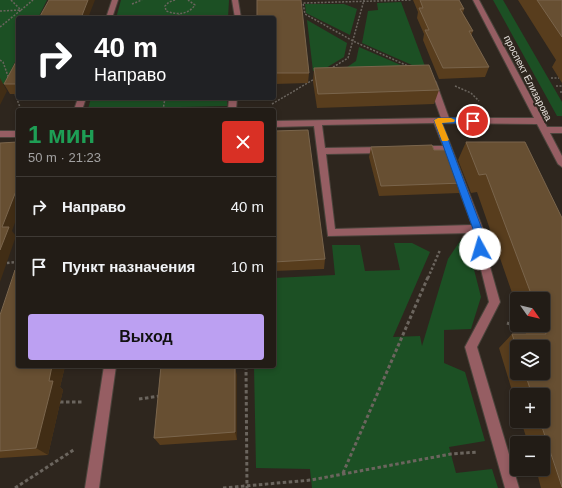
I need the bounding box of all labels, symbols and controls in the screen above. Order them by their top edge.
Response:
icon: right [28,32,80,84]
text: 40 m [94,32,158,63]
street label: проспект Елизарова [502,33,555,123]
text: Направо [94,65,166,85]
pin [456,104,490,138]
icon: arrive [462,110,484,132]
text: 1 мин [28,121,95,148]
button: close [222,121,264,163]
text: 50 m · 21:23 [28,150,101,165]
icon: right [28,196,50,218]
text: Направо [62,198,126,215]
text: 40 m [231,198,264,215]
position arrow [459,228,501,270]
icon: arrive [28,256,50,278]
text: Пункт назначения [62,258,195,275]
text: 10 m [231,258,264,275]
north arrow [510,292,550,332]
map controls [510,292,550,476]
button: Выход [28,314,264,360]
button: layers [510,340,550,380]
button: + [510,388,550,428]
button: − [510,436,550,476]

